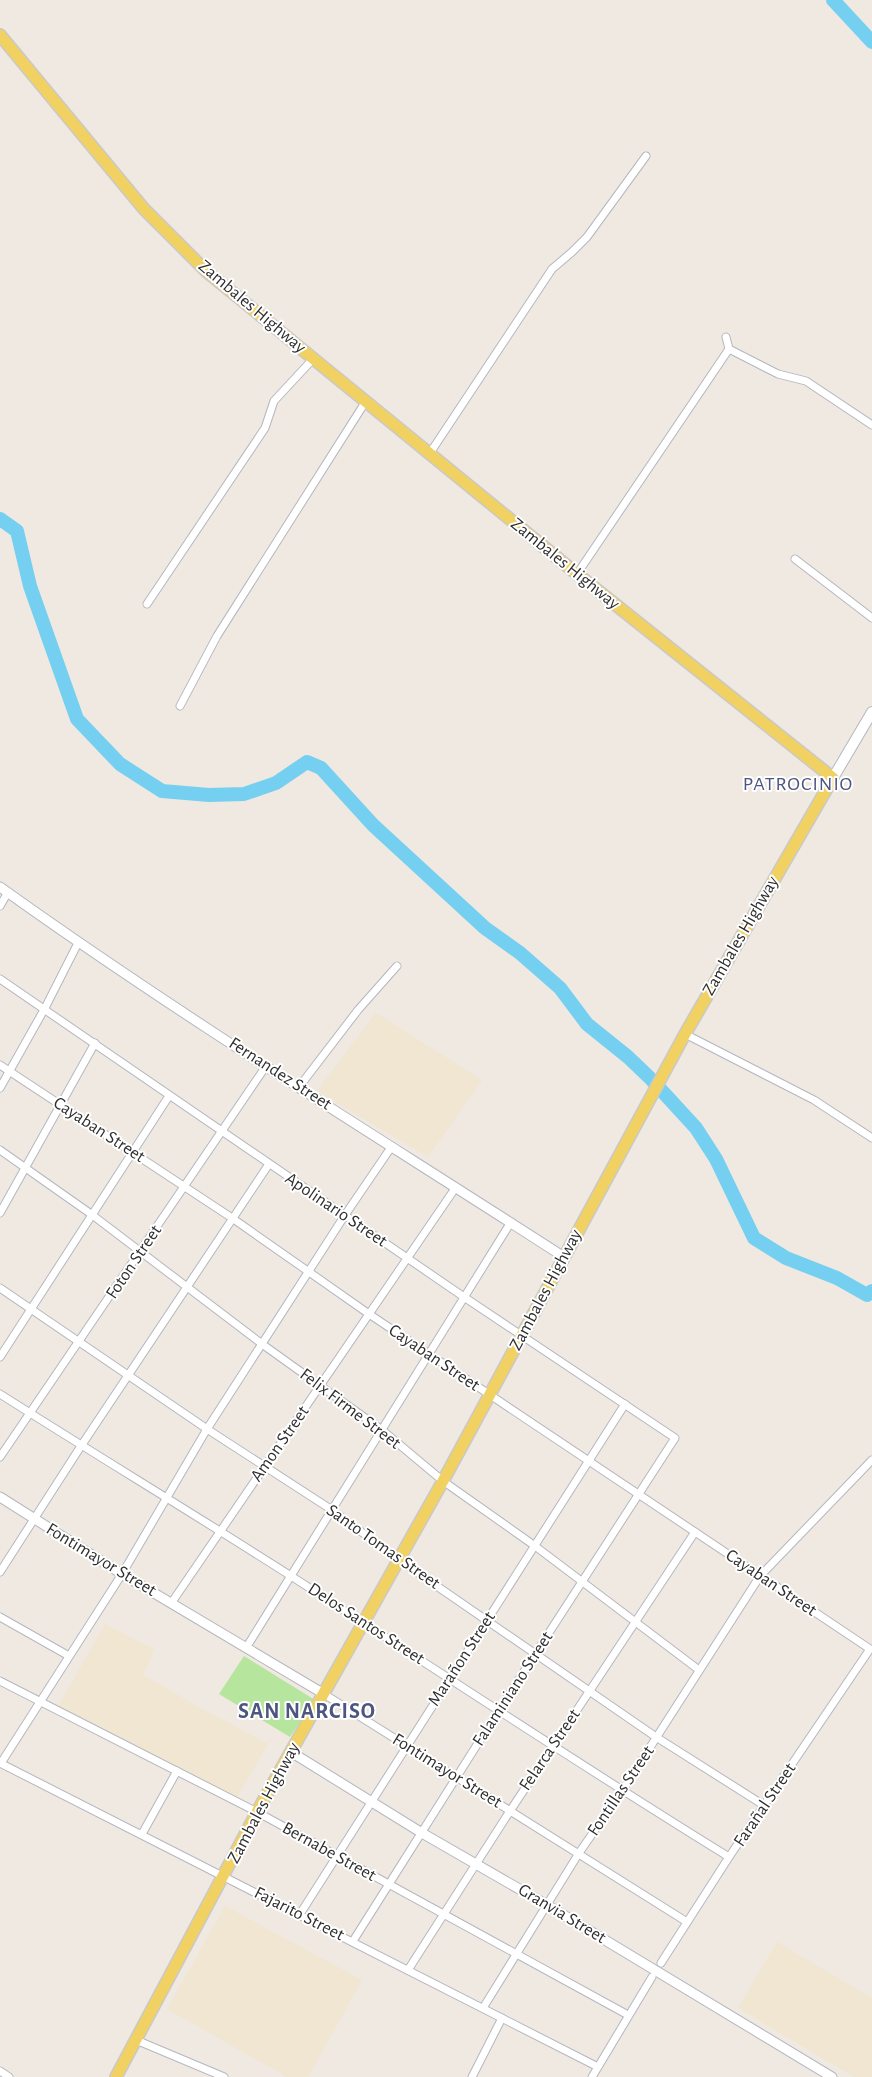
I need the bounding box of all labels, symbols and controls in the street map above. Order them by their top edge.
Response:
street label: Zambales Highway [195,257,309,357]
street label: Zambales Highway [507,515,623,613]
district label: PATROCINIO [743,774,853,794]
street label: Zambales Highway [700,873,782,999]
street label: Fernandez Street [225,1034,335,1114]
street label: Cayaban Street [50,1094,148,1166]
street label: Apolinario Street [282,1169,390,1251]
street label: Foton Street [103,1222,165,1302]
street label: Zambales Highway [507,1226,586,1353]
street label: Cayaban Street [385,1321,483,1395]
street label: Felix Firme Street [296,1365,404,1453]
street label: Amon Street [247,1403,313,1485]
street label: Santo Tomas Street [323,1501,443,1593]
street label: Fontimayor Street [43,1520,159,1600]
street label: Cayaban Street [722,1546,820,1620]
street label: Delos Santos Street [305,1580,428,1668]
street label: Marañon Street [425,1608,499,1709]
street label: Falaminiano Street [469,1628,557,1749]
district label: SAN NARCISO [238,1700,376,1722]
street label: Felarca Street [516,1706,584,1794]
street label: Fontimayor Street [389,1730,505,1812]
street label: Zambales Highway [225,1739,304,1866]
street label: Fontillas Street [584,1742,658,1839]
street label: Farañal Street [731,1760,800,1850]
street label: Bernabe Street [279,1819,379,1885]
street label: Granvia Street [515,1881,609,1947]
street label: Fajarito Street [251,1884,347,1944]

